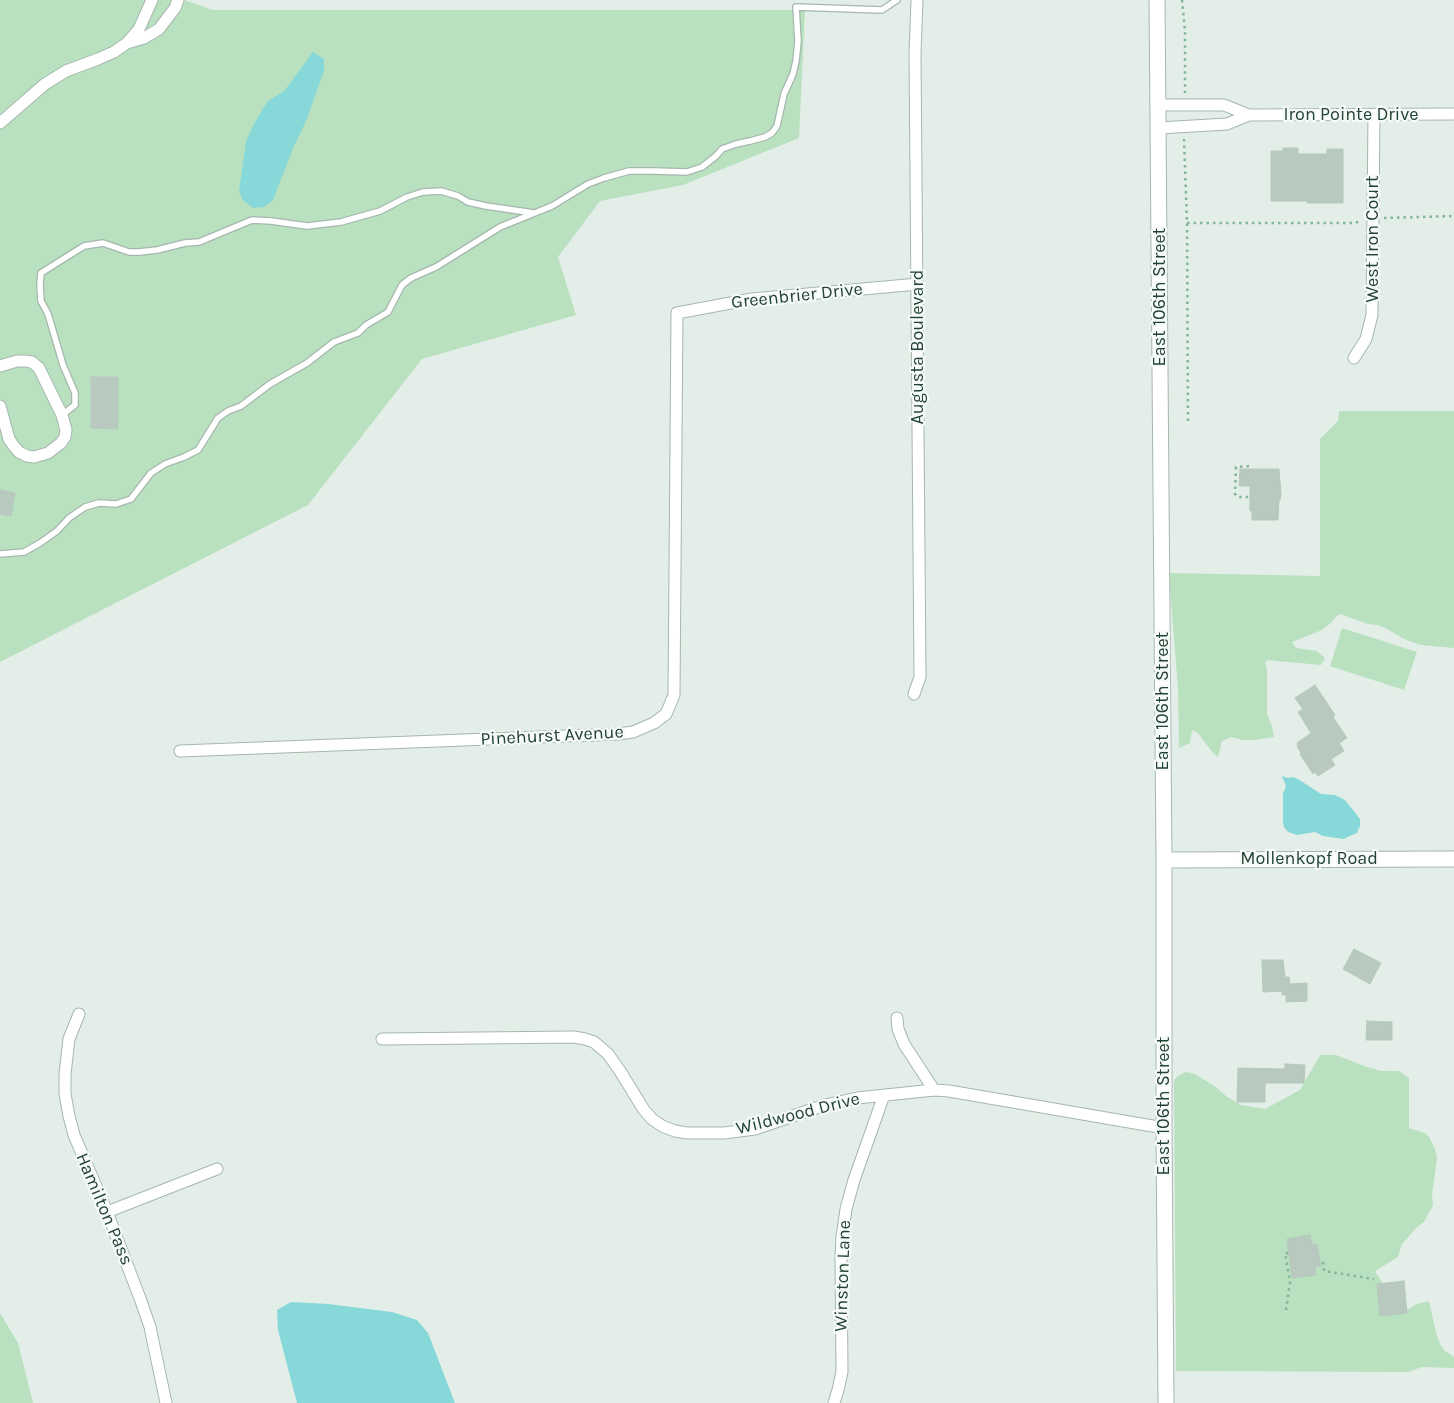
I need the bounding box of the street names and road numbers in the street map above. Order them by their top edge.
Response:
street label: Iron Pointe Drive [1284,104,1418,126]
street label: West Iron Court [1362,176,1384,302]
street label: East 106th Street [1149,228,1171,366]
street label: Augusta Boulevard [907,269,929,425]
street label: Greenbrier Drive [730,278,864,314]
street label: East 106th Street [1152,632,1174,770]
street label: Pinehurst Avenue [480,721,624,751]
street label: Mollenkopf Road [1240,848,1378,870]
street label: East 106th Street [1153,1037,1175,1175]
street label: Wildwood Drive [734,1088,862,1140]
street label: Hamilton Pass [71,1150,137,1268]
street label: Winston Lane [830,1220,856,1332]

